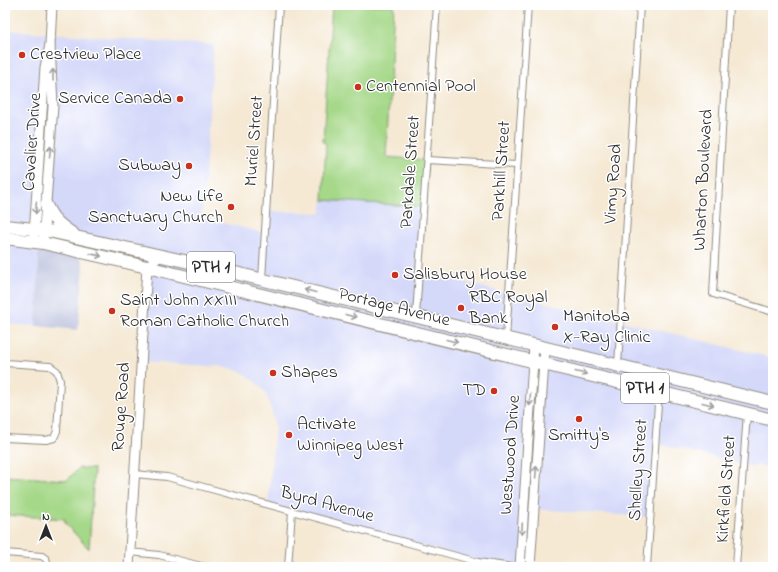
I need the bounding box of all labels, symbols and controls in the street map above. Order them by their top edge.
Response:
place label: Crestview Place [30,42,142,68]
marker: Crestview Place [17,50,27,60]
one-way arrow [49,69,57,82]
place label: Centennial Pool [366,74,476,100]
marker: Centennial Pool [353,82,363,92]
place label: Service Canada [58,86,172,112]
street label: Cavalier Drive [17,91,49,192]
marker: Service Canada [175,94,185,104]
street label: Muriel Street [239,95,271,187]
street label: Wharton Boulevard [687,109,721,251]
street label: Parkdale Street [394,115,428,229]
street label: Parkhill Street [486,120,518,222]
street label: Vimy Road [598,143,630,226]
one-way arrow [46,146,53,159]
place label: Subway [118,153,181,179]
marker: Subway [184,161,194,171]
place label: New Life Sanctuary Church [88,184,224,231]
one-way arrow [33,201,40,214]
marker: New Life Sanctuary Church [226,202,236,212]
one-way arrow [90,252,103,260]
road number: PTH 1 [187,252,235,282]
place label: Salisbury House [403,262,528,288]
marker: Salisbury House [390,270,400,280]
street label: Portage Avenue [335,282,454,336]
place label: RBC Royal Bank [468,285,548,332]
one-way arrow [304,286,317,294]
place label: Saint John XXIII Roman Catholic Church [120,288,289,335]
marker: RBC Royal Bank [456,303,466,313]
place label: Manitoba X-Ray Clinic [563,304,651,351]
marker: Saint John XXIII Roman Catholic Church [107,306,117,316]
one-way arrow [344,313,357,321]
marker: Manitoba X-Ray Clinic [550,322,560,332]
one-way arrow [445,338,458,345]
place label: Shapes [281,360,338,386]
street label: Rouge Road [106,362,139,453]
marker: Shapes [268,368,278,378]
one-way arrow [575,369,588,377]
road number: PTH 1 [621,373,669,403]
place label: TD [462,378,486,404]
marker: TD [489,386,499,396]
street label: Westwood Drive [494,393,528,516]
one-way arrow [527,393,534,406]
one-way arrow [701,400,714,408]
place label: Activate Winnipeg West [297,412,404,460]
marker: Smitty's [574,414,584,424]
street label: Shelley Street [622,418,656,522]
place label: Smitty's [548,423,610,449]
marker: Activate Winnipeg West [284,430,294,440]
street label: Kirkfield Street [710,434,744,544]
one-way arrow [532,466,539,479]
street label: Byrd Avenue [276,480,378,530]
north arrow [26,506,66,546]
text: N [42,509,50,525]
one-way arrow [518,522,525,535]

